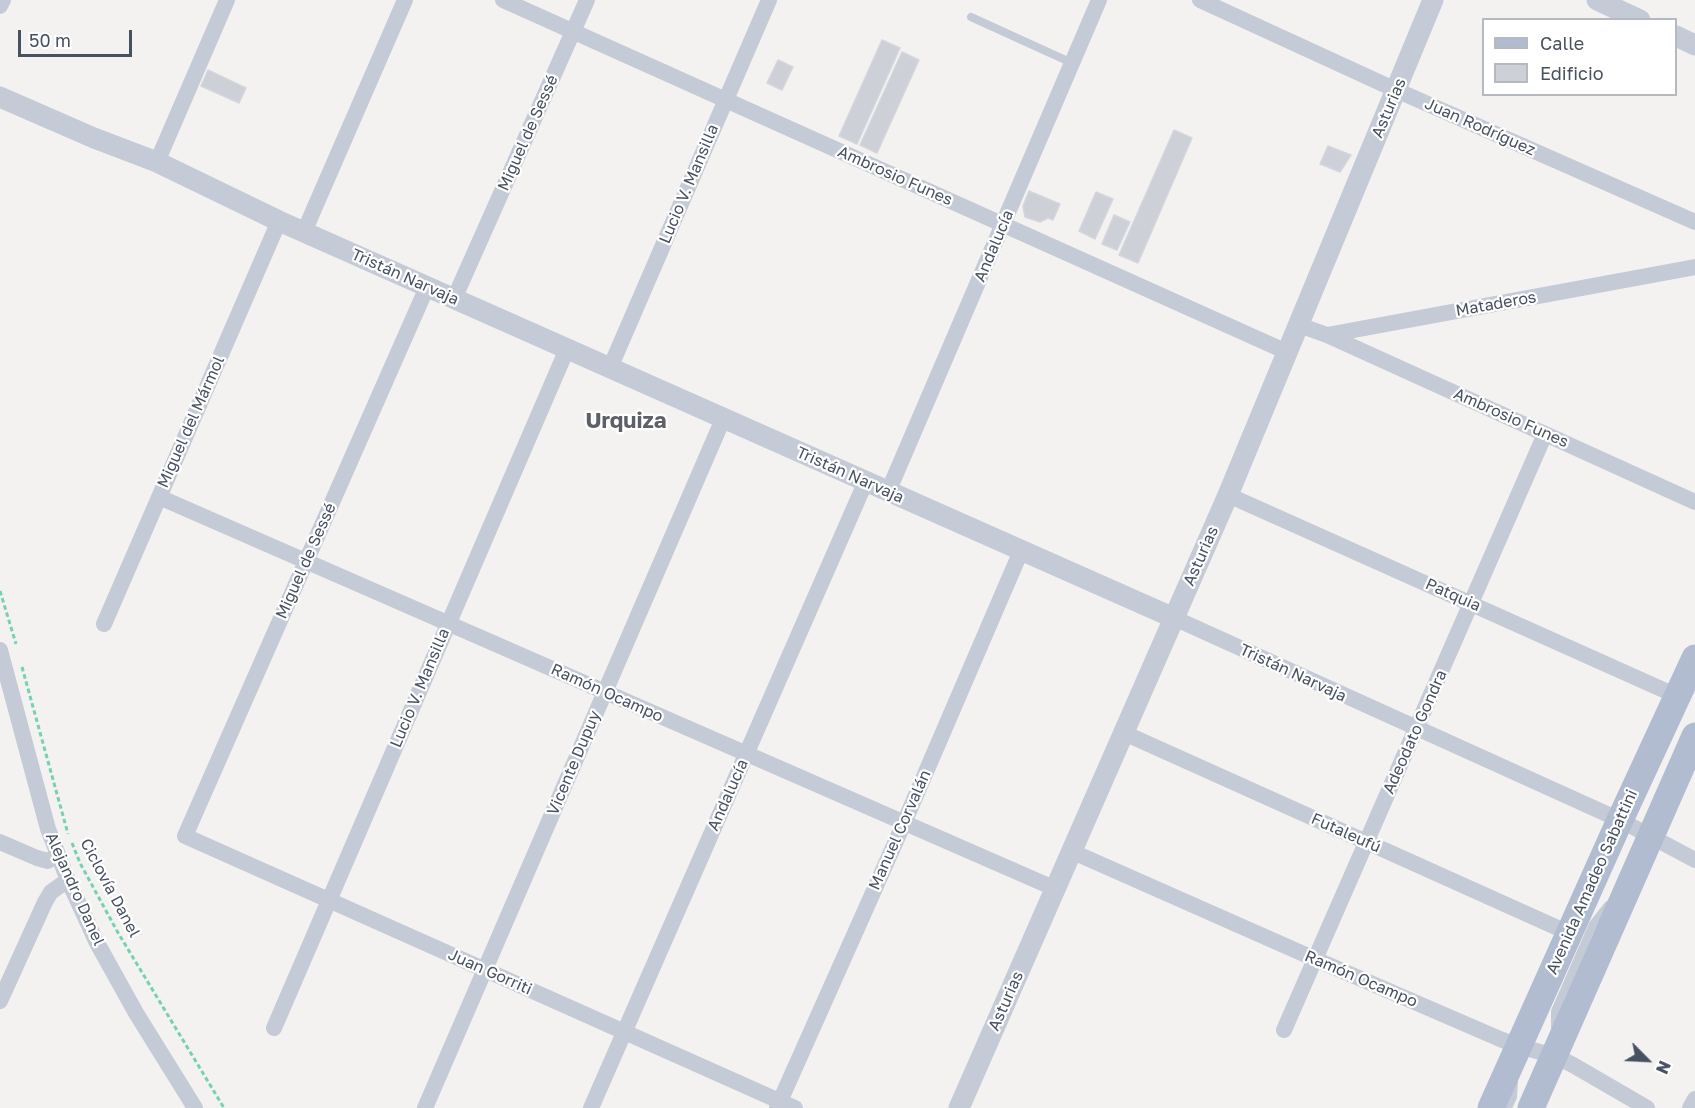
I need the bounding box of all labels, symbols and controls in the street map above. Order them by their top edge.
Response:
scale bar [21,18,135,56]
legend [1482,18,1677,96]
text: 50 m [29,29,71,51]
text: Calle [1540,32,1584,54]
text: Edificio [1540,62,1604,84]
street label: Miguel de Sessé [494,72,562,194]
street label: Asturias [1368,75,1410,141]
street label: Juan Rodríguez [1422,94,1538,160]
street label: Lucio V. Mansilla [655,122,723,246]
street label: Ambrosio Funes [835,142,955,210]
street label: Andalucía [970,207,1018,285]
street label: Tristán Narvaja [348,245,462,309]
street label: Mataderos [1454,287,1538,321]
street label: Miguel del Mármol [153,353,229,491]
street label: Ambrosio Funes [1451,384,1571,452]
district label: Urquiza [586,408,666,434]
street label: Tristán Narvaja [793,443,907,507]
street label: Miguel de Sessé [272,500,340,622]
street label: Asturias [1179,523,1223,589]
street label: Patquia [1422,574,1484,616]
street label: Lucio V. Mansilla [386,626,454,750]
street label: Tristán Narvaja [1237,640,1349,706]
street label: Ramón Ocampo [548,660,666,726]
street label: Adeodato Gondra [1379,667,1451,797]
street label: Vicente Dupuy [543,708,605,818]
street label: Andalucía [704,756,752,834]
street label: Manuel Corvalán [865,767,935,893]
street label: Avenida Amadeo Sabattini [1542,787,1642,977]
street label: Futaleufú [1308,809,1384,857]
street label: Alejandro Danel [41,829,109,949]
street label: Ciclovía Danel [76,835,144,941]
street label: Juan Gorriti [445,945,535,999]
street label: Ramón Ocampo [1302,947,1420,1011]
street label: Asturias [984,968,1028,1034]
north arrow [1617,1030,1677,1090]
text: N [1652,1058,1675,1077]

